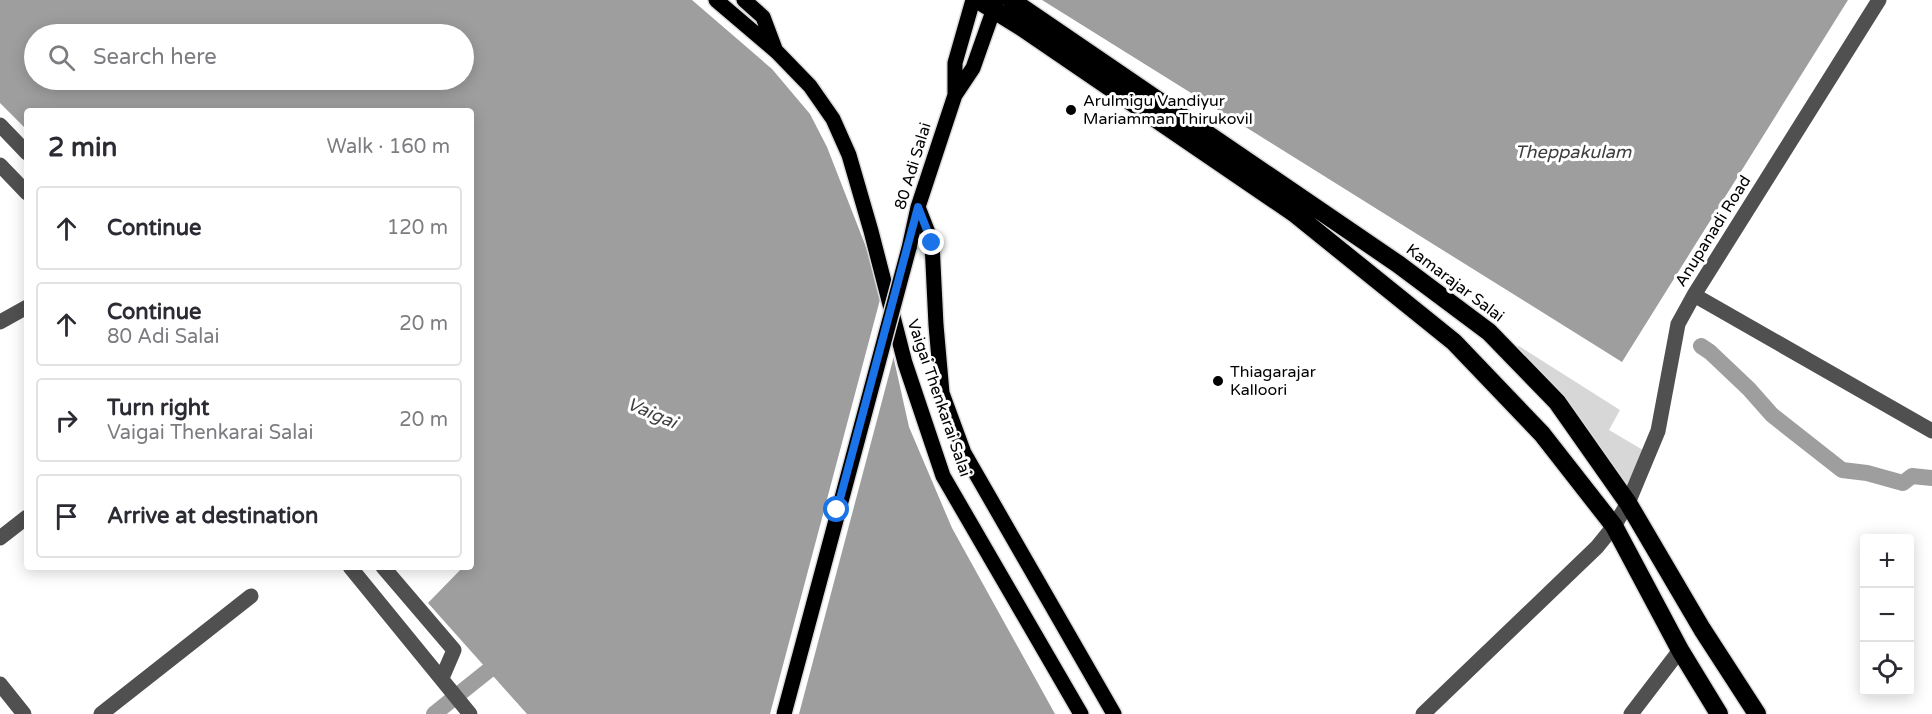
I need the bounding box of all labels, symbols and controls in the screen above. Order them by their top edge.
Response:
search box [24,24,474,90]
icon: search [45,41,78,74]
text: Search here [93,44,217,70]
place label: Arulmigu Vandiyur Mariamman Thirukovil [1083,91,1253,129]
marker: Arulmigu Vandiyur Mariamman Thirukovil [1064,103,1078,117]
street label: 80 Adi Salai [890,120,936,212]
text: 2 min [48,132,117,163]
text: Walk · 160 m [327,135,450,159]
water label: Theppakulam [1515,141,1632,163]
street label: Anupanadi Road [1671,172,1755,290]
icon: ahead [50,212,83,245]
text: Continue [107,215,202,241]
text: 120 m [387,216,448,240]
route end [918,229,944,255]
street label: Kamarajar Salai [1402,240,1508,326]
text: Continue [107,299,202,325]
icon: ahead [50,308,83,341]
text: 20 m [399,312,448,336]
street label: Vaigai Thenkarai Salai [903,317,975,479]
text: 80 Adi Salai [107,325,220,349]
place label: Thiagarajar Kalloori [1230,362,1317,400]
marker: Thiagarajar Kalloori [1211,374,1225,388]
water label: Vaigai [624,393,683,434]
text: Turn right [107,395,209,421]
icon: right [50,404,83,437]
text: 20 m [399,408,448,432]
text: Vaigai Thenkarai Salai [107,421,314,445]
route start [823,496,849,522]
icon: arrive [50,500,83,533]
text: Arrive at destination [107,503,318,529]
map controls [1860,534,1914,696]
button: + [1860,534,1914,588]
button: − [1860,588,1914,642]
button: locate [1860,642,1914,696]

